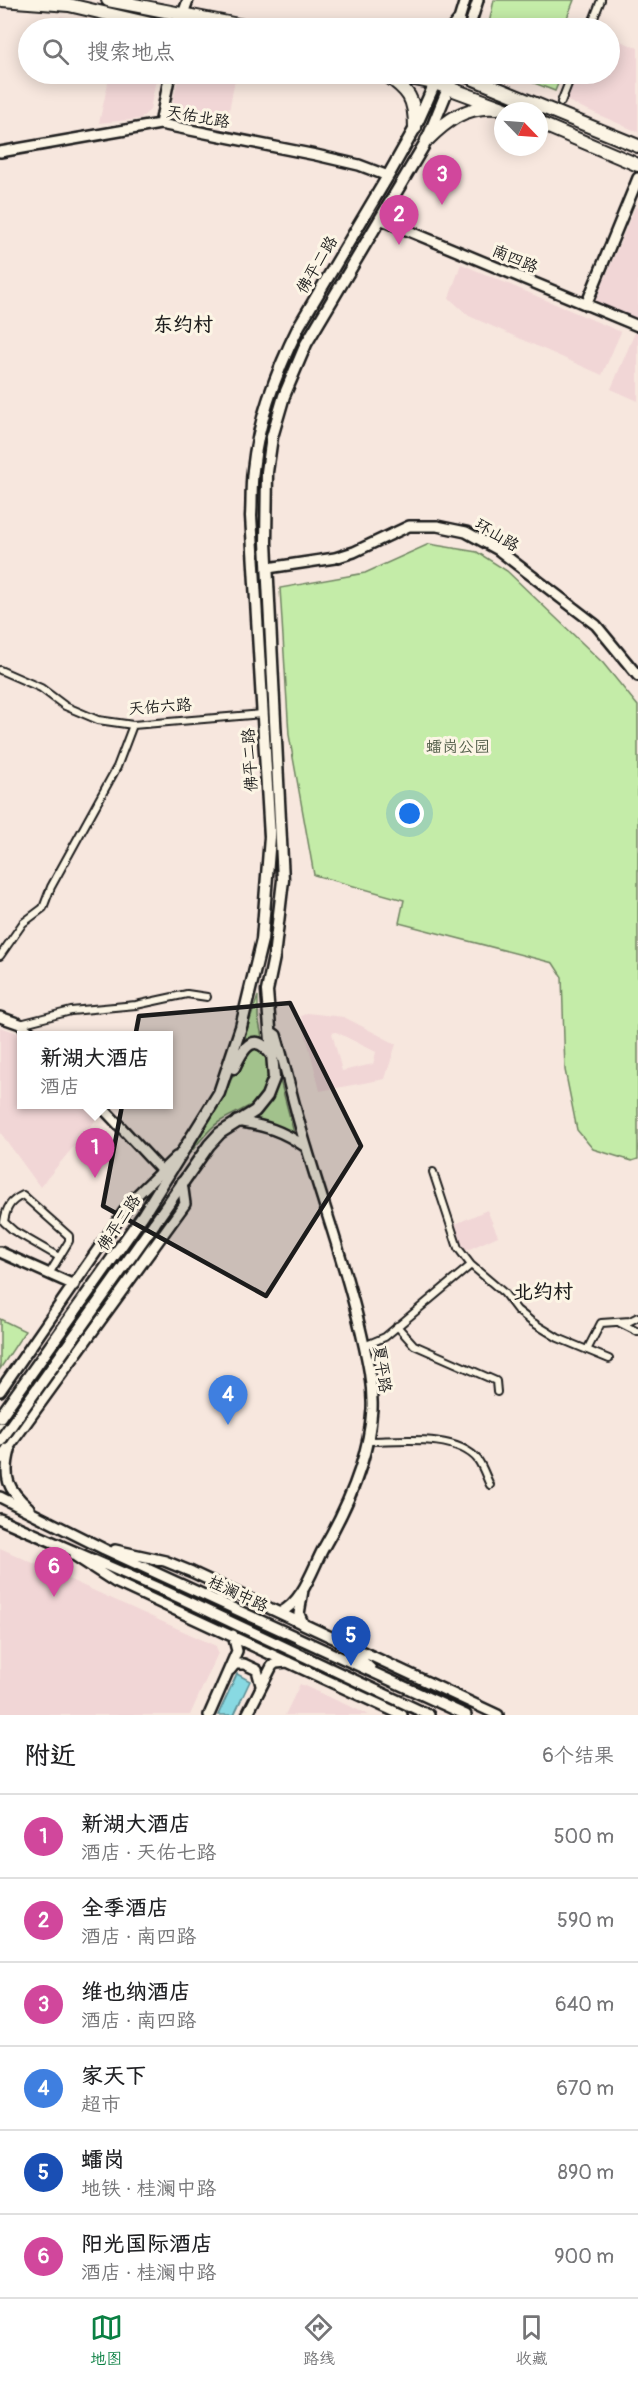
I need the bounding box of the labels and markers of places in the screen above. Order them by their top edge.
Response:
pin: 3 [422,156,462,205]
pin: 2 [380,196,418,245]
pin: 1 [76,1128,115,1178]
pin: 4 [208,1376,248,1425]
pin: 6 [34,1548,74,1597]
pin: 5 [332,1616,370,1666]

